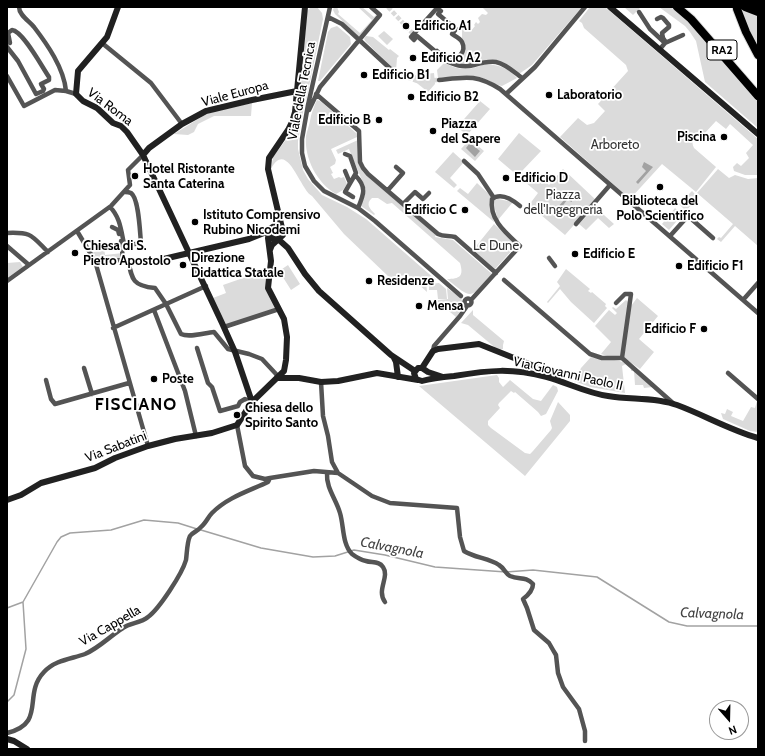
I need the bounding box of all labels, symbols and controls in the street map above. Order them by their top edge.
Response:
place label: Edificio A1 [414,18,472,34]
marker: Edificio A1 [401,21,411,31]
street label: Viale della Tecnica [285,40,319,142]
road number: RA2 [707,40,737,60]
place label: Edificio A2 [421,50,481,66]
marker: Edificio A2 [408,53,418,63]
place label: Edificio B1 [372,67,430,83]
marker: Edificio B1 [359,70,369,80]
street label: Viale Europa [200,78,270,110]
street label: Via Roma [84,85,136,129]
place label: Laboratorio [557,87,622,103]
place label: Edificio B2 [419,89,479,105]
marker: Laboratorio [544,90,554,100]
marker: Edificio B2 [406,92,416,102]
place label: Edificio B [318,112,371,128]
marker: Edificio B [374,115,384,125]
place label: Piazza del Sapere [441,116,500,147]
marker: Piazza del Sapere [428,126,438,136]
place label: Piscina [677,129,716,145]
marker: Piscina [719,132,729,142]
park label: Arboreto [591,137,639,153]
place label: Hotel Ristorante Santa Caterina [143,161,235,192]
place label: Edificio D [514,170,568,186]
marker: Hotel Ristorante Santa Caterina [130,171,140,181]
marker: Edificio D [501,173,511,183]
marker: Biblioteca del Polo Scientifico [655,182,665,192]
park label: Piazza dell'Ingegneria [523,187,603,218]
place label: Biblioteca del Polo Scientifico [616,193,704,224]
place label: Edificio C [404,202,457,218]
marker: Edificio C [460,205,470,215]
place label: Istituto Comprensivo Rubino Nicodemi [203,207,320,238]
marker: Istituto Comprensivo Rubino Nicodemi [190,217,200,227]
place label: Chiesa di S. Pietro Apostolo [83,238,171,269]
park label: Le Dune [473,238,519,254]
place label: Edificio E [583,246,635,262]
marker: Chiesa di S. Pietro Apostolo [70,248,80,258]
marker: Edificio E [570,249,580,259]
place label: Direzione Didattica Statale [191,250,284,281]
place label: Edificio F1 [687,258,743,274]
marker: Direzione Didattica Statale [178,260,188,270]
marker: Edificio F1 [674,261,684,271]
place label: Residenze [377,273,434,289]
marker: Residenze [364,276,374,286]
place label: Mensa [427,298,464,314]
marker: Mensa [414,301,424,311]
place label: Edificio F [644,321,696,337]
marker: Edificio F [699,324,709,334]
street label: Via Giovanni Paolo II [512,354,624,394]
place label: Poste [162,371,194,387]
marker: Poste [149,374,159,384]
district label: FISCIANO [95,395,177,415]
place label: Chiesa dello Spirito Santo [245,400,318,431]
marker: Chiesa dello Spirito Santo [232,410,242,420]
street label: Via Sabatini [83,428,149,466]
water label: Calvagnola [359,534,425,562]
street label: Via Cappella [77,602,143,650]
water label: Calvagnola [680,604,744,624]
north arrow [709,700,749,740]
text: N [727,722,739,738]

